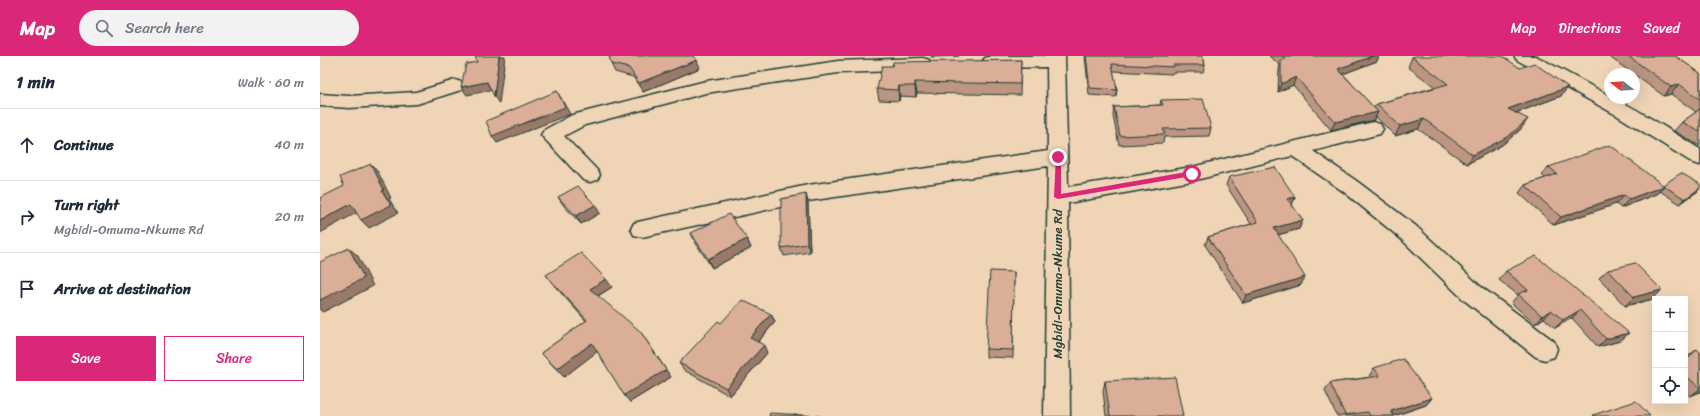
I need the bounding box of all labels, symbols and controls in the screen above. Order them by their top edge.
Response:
search box [79,10,359,46]
text: Map [20,12,55,45]
text: Search here [125,15,204,41]
text: Map [1510,16,1536,41]
text: Directions [1558,16,1621,41]
text: Saved [1643,16,1680,41]
icon: search [93,17,115,39]
text: 1 min [16,67,55,97]
north arrow [1604,68,1640,104]
text: Walk · 60 m [238,71,304,94]
text: Continue [54,132,114,158]
text: 40 m [274,133,304,156]
icon: ahead [16,134,38,156]
route end [1049,148,1067,166]
route start [1183,165,1201,183]
text: Turn right [54,192,119,218]
text: 20 m [275,205,304,228]
icon: right [16,206,38,228]
street label: Mgbidi-Omuma-Nkume Rd [1046,208,1069,359]
text: Mgbidi-Omuma-Nkume Rd [54,218,203,241]
text: Arrive at destination [54,276,191,302]
icon: arrive [16,278,38,300]
map controls [1652,296,1688,404]
button: + [1652,296,1688,332]
button: − [1652,332,1688,368]
button: Save [16,336,156,381]
button: Share [164,336,304,381]
button: locate [1652,368,1688,404]

